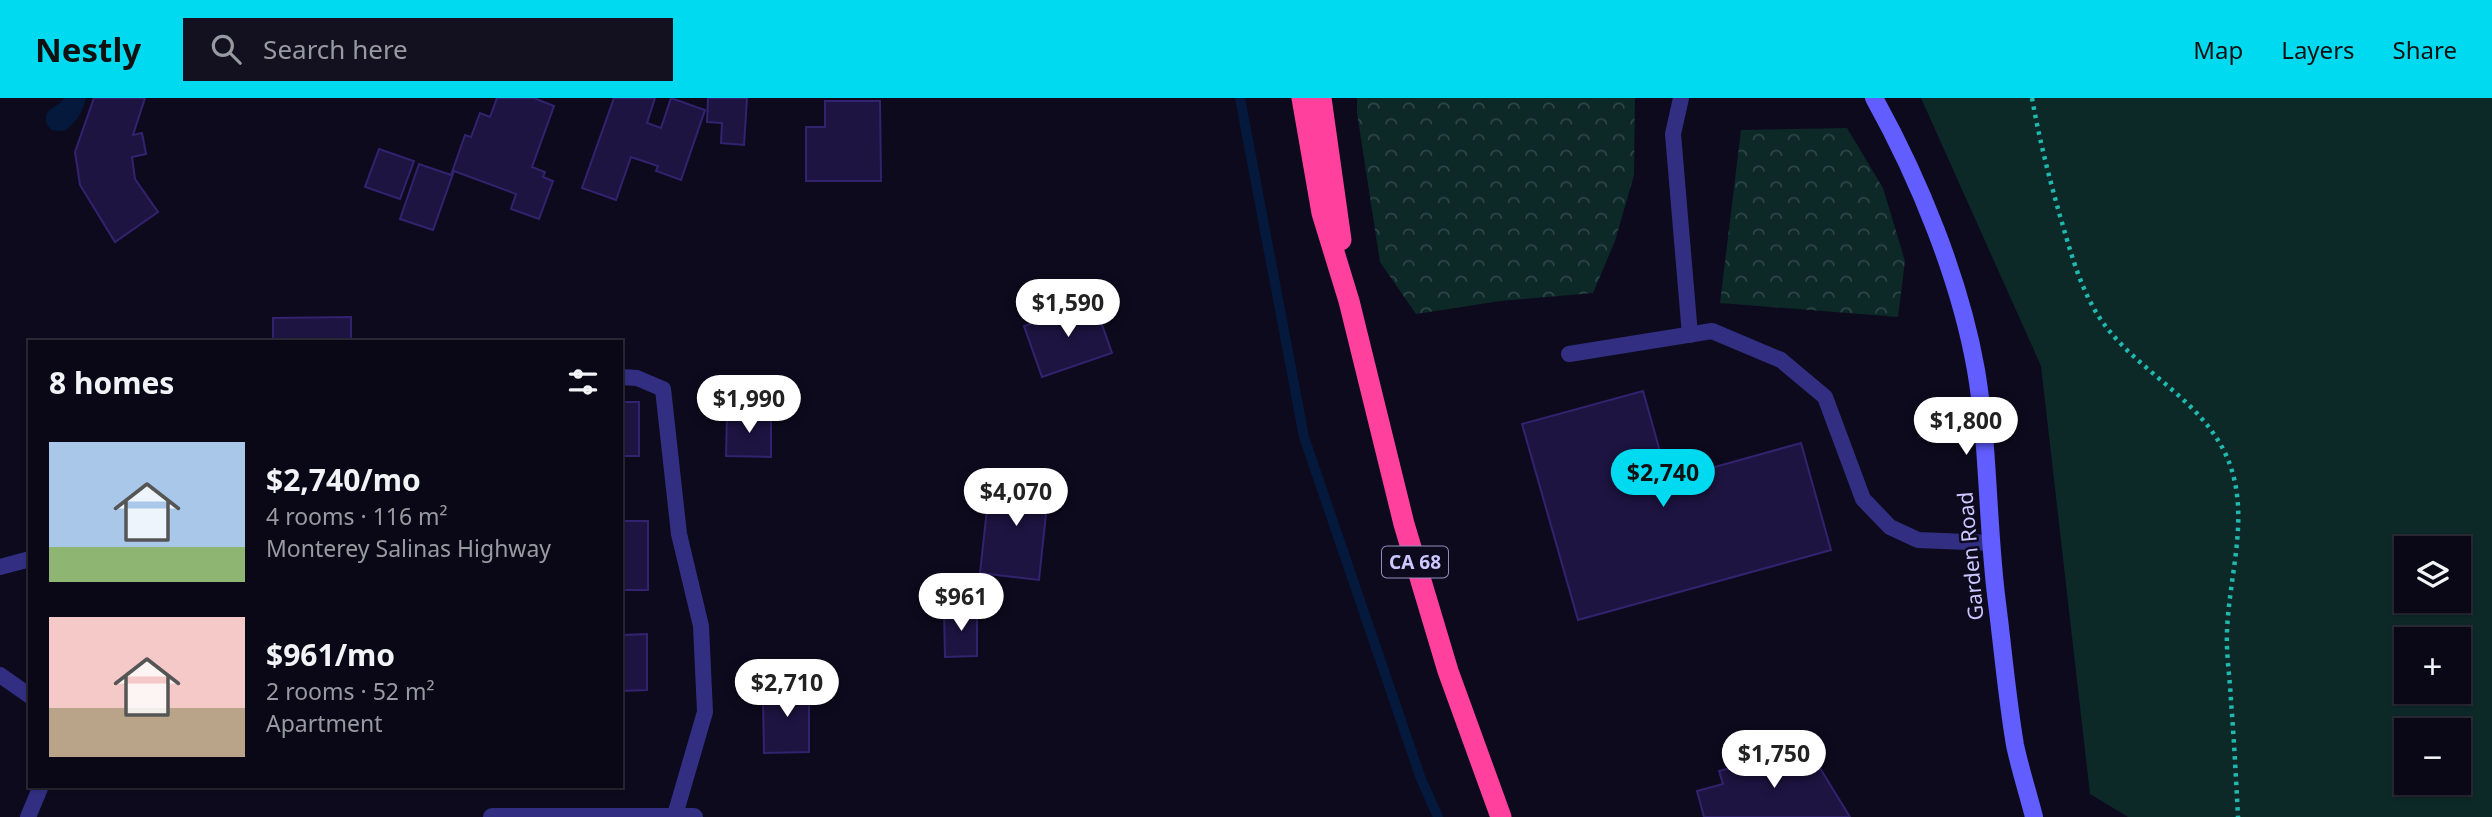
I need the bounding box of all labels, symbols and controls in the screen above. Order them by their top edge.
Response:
search box [183,18,673,81]
text: Nestly [35,27,141,72]
icon: search [207,30,245,68]
text: Search here [263,31,408,67]
text: Map [2193,33,2243,66]
text: Layers [2281,33,2355,66]
text: Share [2393,33,2457,66]
pin: $1,590 [1011,280,1125,339]
text: $1,590 [1032,286,1104,318]
text: 8 homes [49,362,174,403]
icon: filters [564,363,602,401]
pin: $1,990 [692,376,806,435]
text: $1,990 [713,382,785,414]
pin: $1,800 [1909,398,2023,457]
text: $1,800 [1930,404,2002,436]
pin: $2,740 [1606,450,1720,509]
text: $2,740 [1627,456,1699,488]
text: $2,740/mo [266,459,421,500]
pin: $4,070 [959,468,1073,528]
icon: home [105,470,189,554]
text: $4,070 [980,475,1052,507]
street label: Garden Road [1950,491,1990,622]
text: 4 rooms · 116 m² [266,500,448,532]
text: Monterey Salinas Highway [266,532,551,564]
map controls [2394,536,2471,795]
button: layers [2394,536,2471,613]
road number: CA 68 [1382,547,1448,578]
pin: $961 [920,574,1002,633]
text: $961 [935,580,987,612]
button: + [2394,627,2471,704]
text: $961/mo [266,634,395,675]
icon: home [105,645,189,729]
pin: $2,710 [730,660,844,719]
text: $2,710 [751,666,823,698]
text: 2 rooms · 52 m² [266,675,435,707]
text: Apartment [266,707,383,739]
button: − [2394,718,2471,795]
pin: $1,750 [1717,730,1831,790]
text: $1,750 [1738,737,1810,769]

